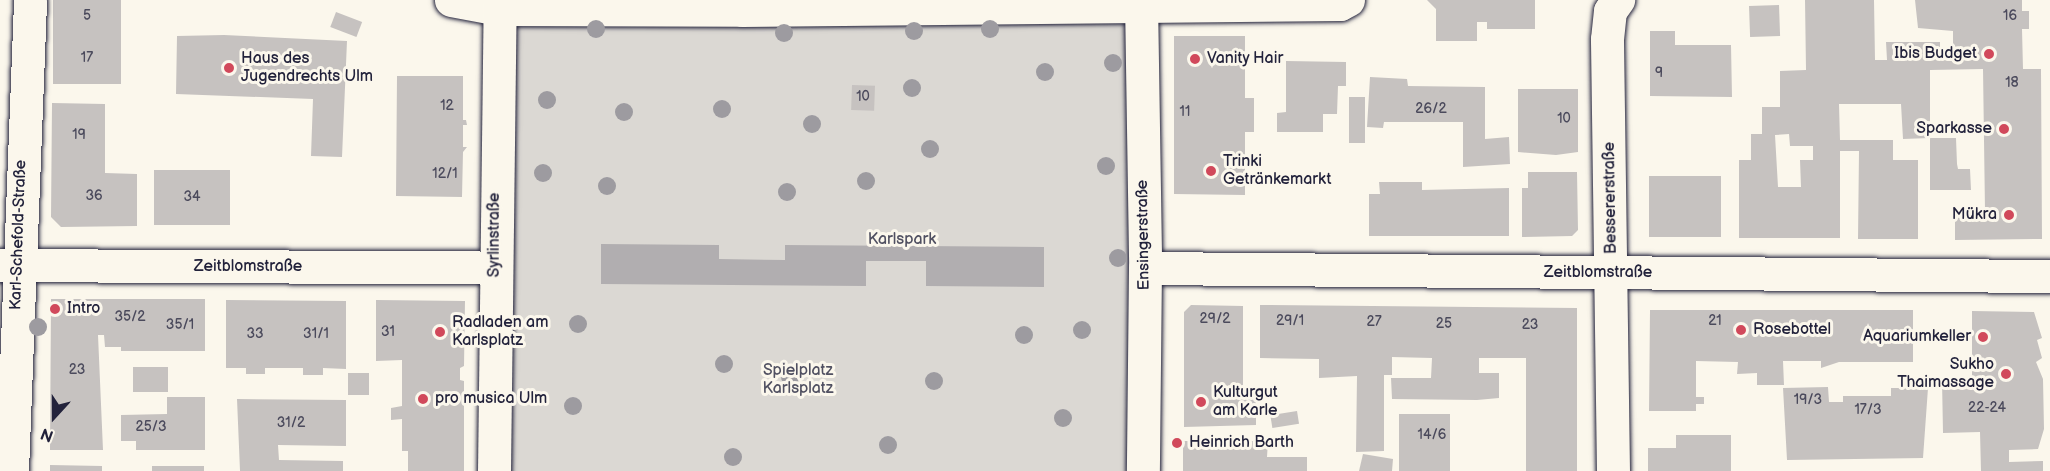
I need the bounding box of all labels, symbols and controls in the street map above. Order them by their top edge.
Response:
house number: 5 [83,8,91,24]
house number: 16 [2003,8,2017,24]
place label: Ibis Budget [1894,44,1977,64]
marker: Ibis Budget [1982,47,1996,61]
place label: Haus des Jugendrechts Ulm [241,49,373,87]
place label: Vanity Hair [1207,49,1284,69]
house number: 17 [81,50,93,66]
marker: Vanity Hair [1188,52,1202,66]
marker: Haus des Jugendrechts Ulm [222,61,236,75]
house number: 9 [1655,65,1663,81]
house number: 18 [2005,75,2019,91]
house number: 10 [856,89,870,105]
house number: 12 [440,98,454,114]
house number: 26/2 [1415,101,1447,117]
house number: 11 [1180,104,1190,120]
house number: 10 [1557,111,1571,127]
place label: Sparkasse [1916,119,1992,139]
marker: Sparkasse [1997,122,2011,136]
house number: 19 [72,127,86,143]
street label: Bessererstraße [1600,142,1622,254]
place label: Trinki Getränkemarkt [1223,152,1331,190]
street label: Karl-Schefold-Straße [7,160,31,310]
marker: Trinki Getränkemarkt [1204,164,1218,178]
house number: 12/1 [432,166,458,182]
street label: Ensingerstraße [1133,180,1155,290]
house number: 36 [85,188,103,204]
house number: 34 [183,189,201,205]
street label: Syrlinstraße [485,193,505,277]
place label: Mükra [1952,205,1997,225]
marker: Mükra [2002,208,2016,222]
park label: Karlspark [868,230,936,250]
street label: Zeitblomstraße [194,257,302,277]
street label: Zeitblomstraße [1544,263,1652,283]
place label: Intro [67,299,100,319]
marker: Intro [48,302,62,316]
house number: 35/2 [114,309,146,325]
house number: 29/2 [1200,311,1230,327]
place label: Radladen am Karlsplatz [452,313,548,351]
house number: 29/1 [1276,313,1304,329]
house number: 21 [1708,313,1722,329]
house number: 27 [1366,314,1382,330]
house number: 25 [1436,316,1452,332]
house number: 35/1 [166,317,194,333]
house number: 23 [1522,317,1538,333]
place label: Rosebottel [1753,320,1831,340]
marker: Rosebottel [1734,323,1748,337]
house number: 31 [381,324,395,340]
marker: Radladen am Karlsplatz [433,325,447,339]
house number: 33 [246,326,264,342]
house number: 31/1 [303,326,329,342]
place label: Aquariumkeller [1863,327,1971,347]
marker: Aquariumkeller [1976,330,1990,344]
place label: Sukho Thaimassage [1897,355,1994,393]
park label: Spielplatz Karlsplatz [763,361,833,399]
house number: 23 [69,362,85,378]
marker: Sukho Thaimassage [1999,367,2013,381]
place label: Kulturgut am Karle [1213,383,1278,421]
north arrow [24,387,84,447]
place label: pro musica Ulm [435,389,547,409]
marker: pro musica Ulm [416,392,430,406]
house number: 19/3 [1794,392,1822,408]
marker: Kulturgut am Karle [1194,395,1208,409]
house number: 22-24 [1968,400,2006,416]
house number: 17/3 [1854,402,1882,418]
house number: 31/2 [277,415,305,431]
house number: 25/3 [135,419,167,435]
text: N [38,423,56,445]
house number: 14/6 [1418,427,1446,443]
place label: Heinrich Barth [1189,433,1294,453]
marker: Heinrich Barth [1170,436,1184,450]

